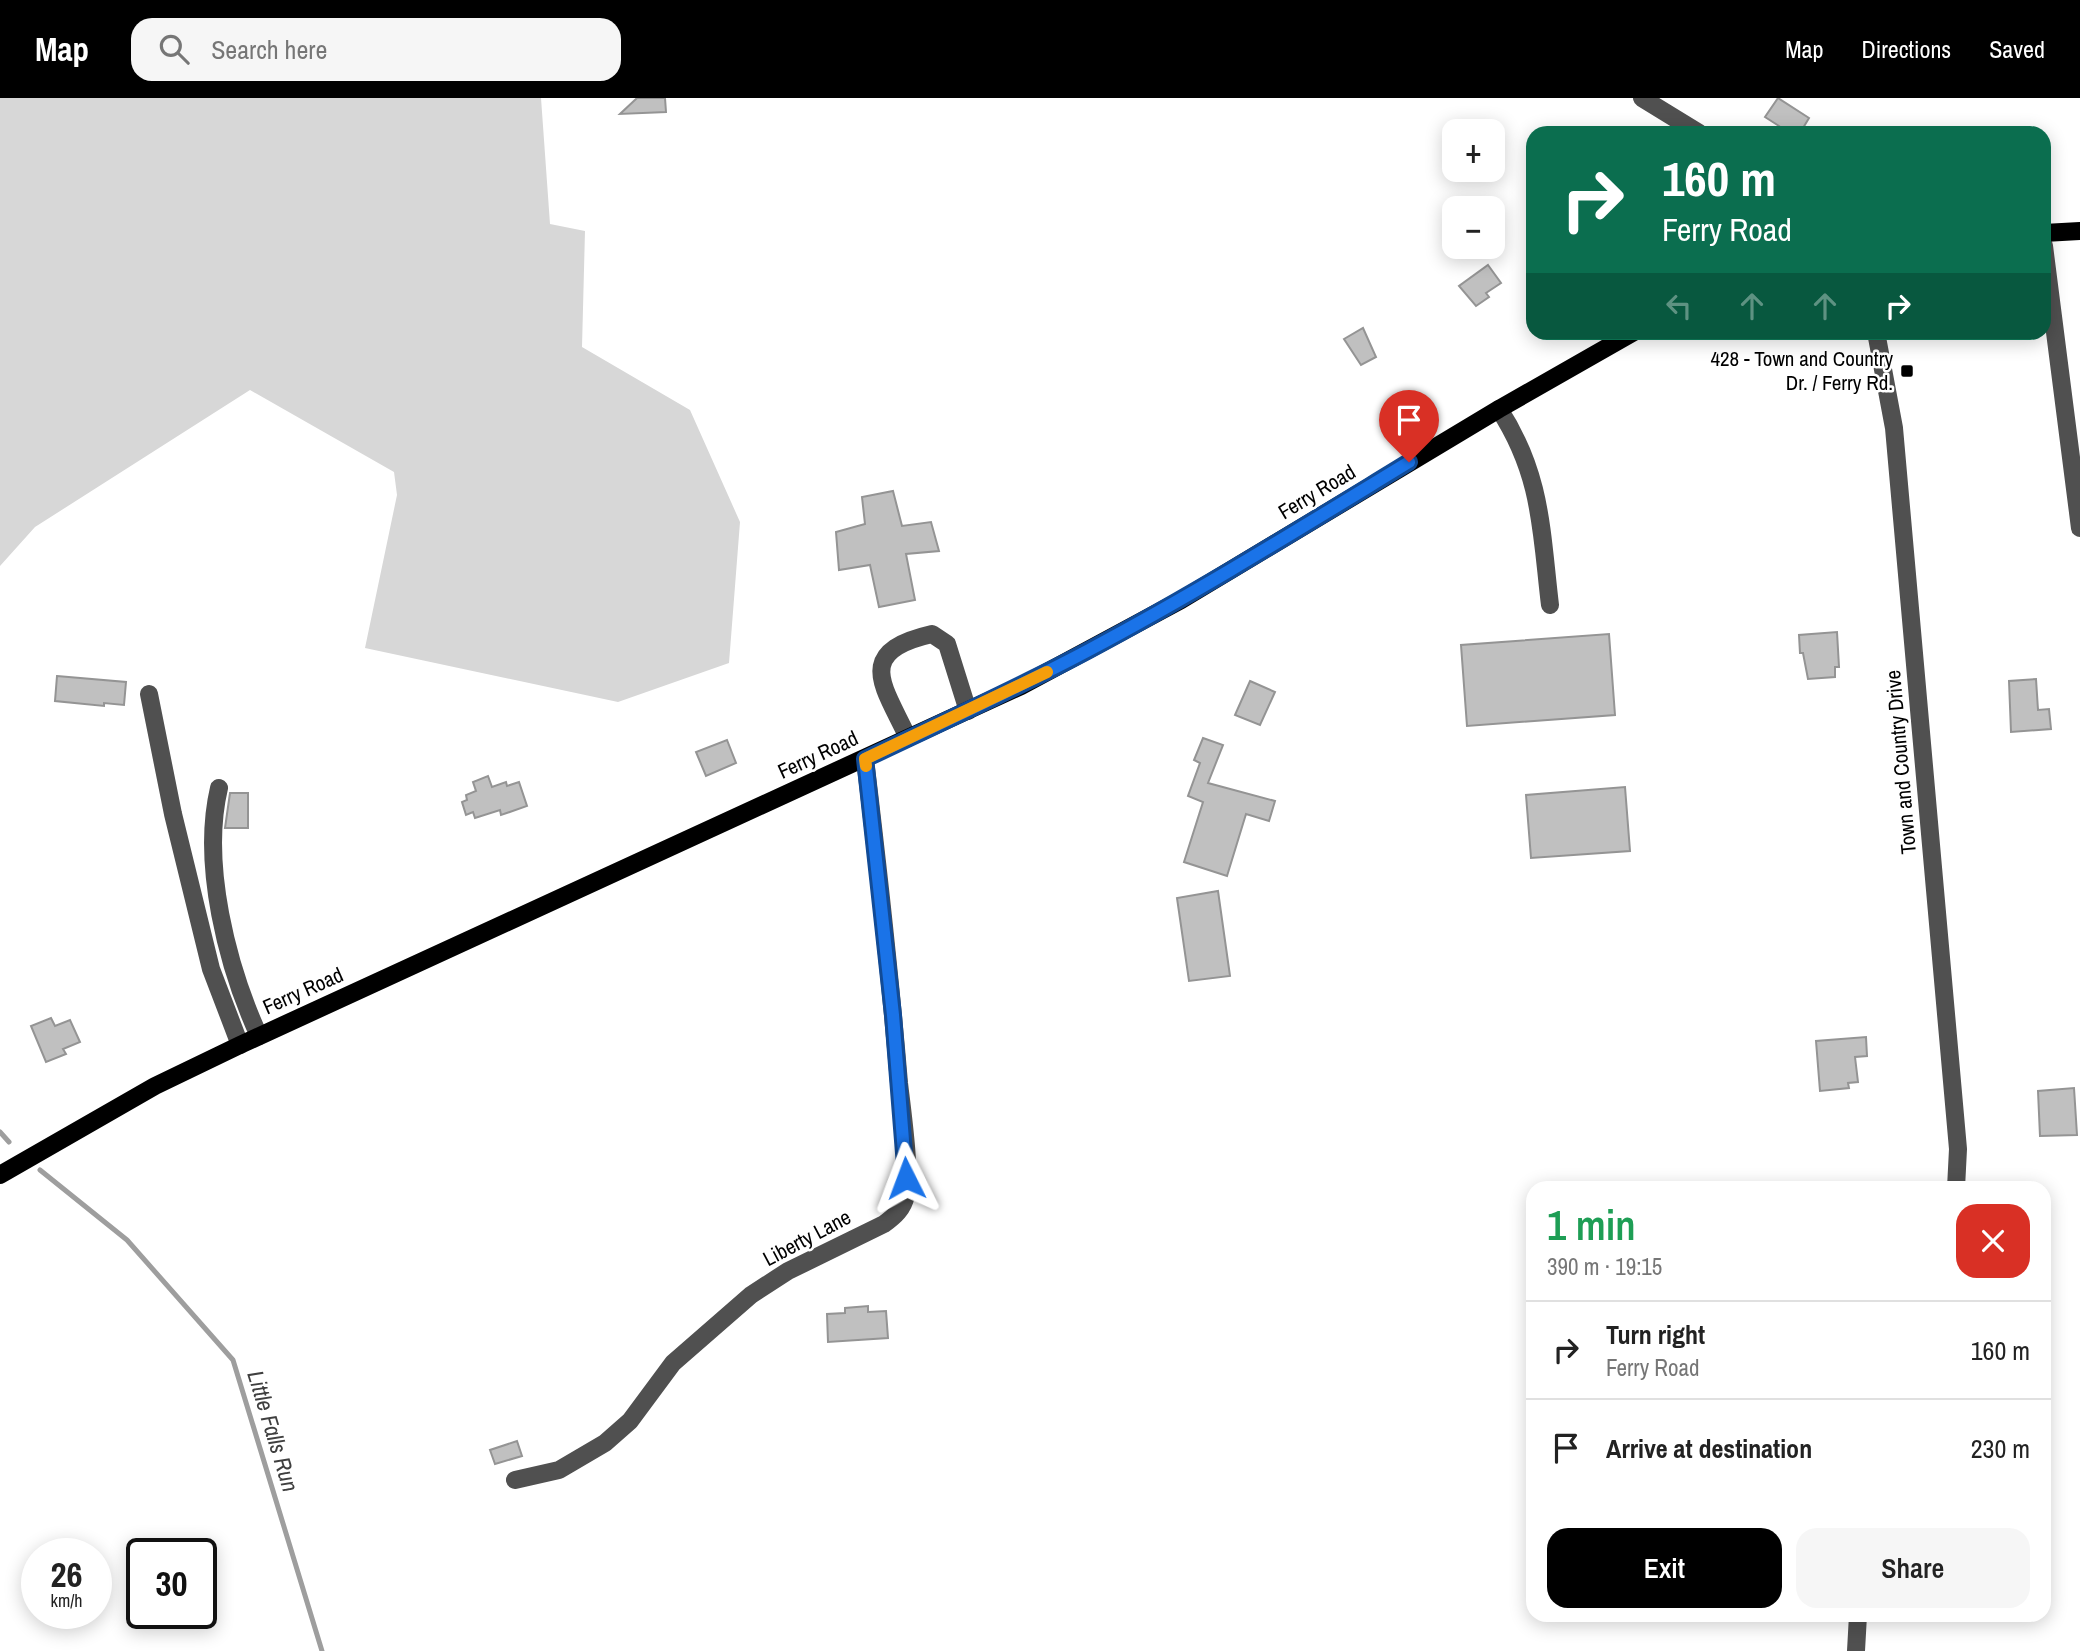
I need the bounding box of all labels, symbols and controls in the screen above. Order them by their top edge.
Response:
search box [131,18,621,81]
text: Map [35,27,89,71]
icon: search [155,30,193,68]
text: Search here [211,32,327,67]
text: Map [1785,33,1823,65]
text: Directions [1861,33,1951,65]
text: Saved [1989,33,2045,65]
map controls [1442,119,1505,259]
button: + [1442,119,1505,182]
text: 160 m [1662,145,1776,211]
icon: right [1547,154,1638,245]
button: − [1442,196,1505,259]
text: Ferry Road [1662,208,1792,251]
icon: left [1660,287,1698,325]
icon: ahead [1733,287,1771,325]
icon: ahead [1806,287,1844,325]
icon: right [1879,287,1917,325]
place label: 428 - Town and Country Dr. / Ferry Rd. [1710,344,1893,397]
marker: 428 - Town and Country Dr. / Ferry Rd. [1899,363,1915,379]
pin [1379,390,1439,462]
icon: arrive [1390,401,1428,439]
street label: Ferry Road [1273,457,1361,526]
street label: Town and Country Drive [1878,669,1923,855]
street label: Ferry Road [773,723,863,786]
street label: Ferry Road [258,960,348,1021]
position arrow [869,1141,943,1215]
text: 1 min [1547,1197,1636,1253]
street label: Liberty Lane [758,1202,856,1273]
button: close [1956,1204,2030,1278]
text: 390 m · 19:15 [1547,1251,1662,1282]
text: Turn right [1606,1317,1705,1352]
icon: right [1547,1331,1585,1369]
text: 160 m [1971,1333,2030,1368]
text: Ferry Road [1606,1352,1699,1383]
water label: Little Falls Run [240,1367,307,1495]
icon: arrive [1547,1429,1585,1467]
text: Arrive at destination [1606,1431,1812,1466]
text: 230 m [1971,1431,2030,1466]
button: Exit [1547,1528,1782,1608]
button: Share [1796,1528,2030,1608]
speed limit sign: 30 [126,1538,217,1629]
text: 26 [51,1551,82,1598]
text: km/h [51,1588,83,1613]

